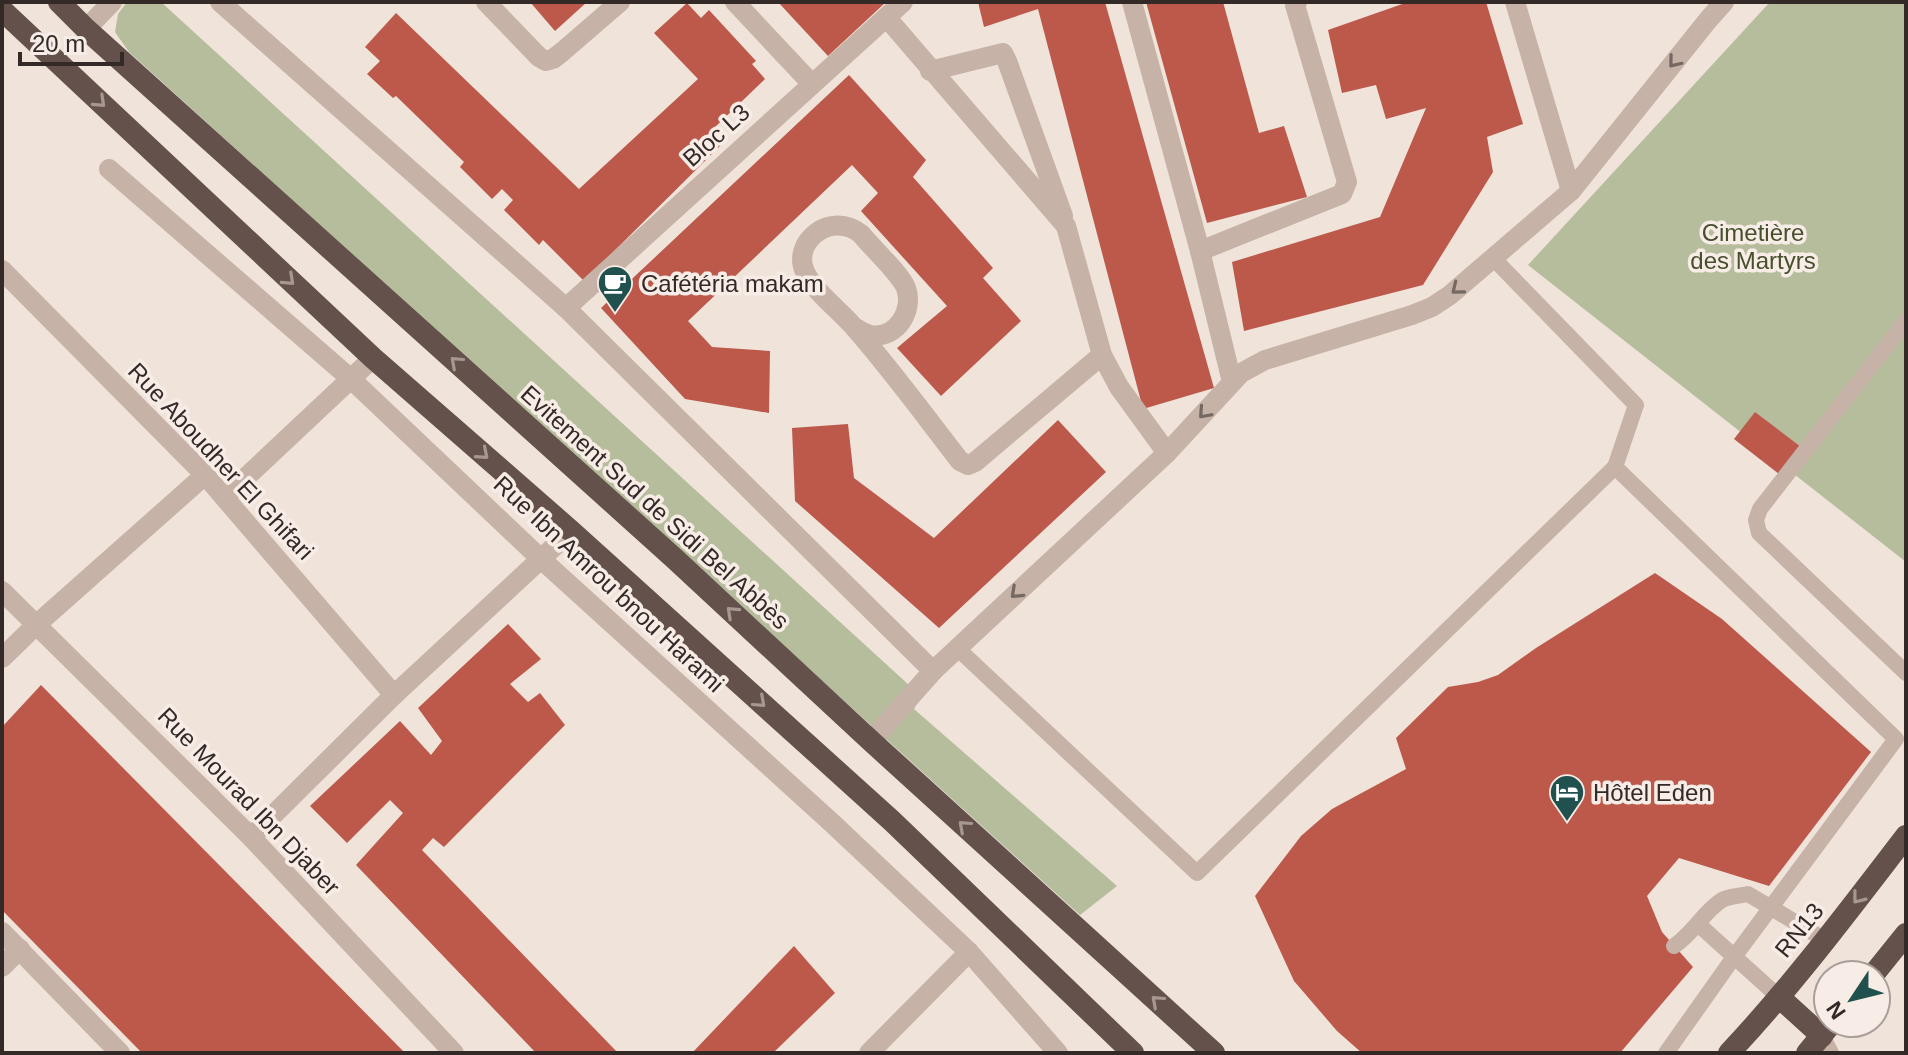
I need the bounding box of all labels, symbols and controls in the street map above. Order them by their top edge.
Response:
scale bar [20,16,122,66]
text: 20 m [32,30,85,57]
one-way arrow [1669,53,1684,67]
one-way arrow [91,93,105,107]
street label: Bloc L3 [677,98,755,172]
park label: Cimetière des Martyrs [1690,219,1816,274]
cafe icon: Cafétéria makam [596,264,634,314]
one-way arrow [280,270,295,284]
place label: Cafétéria makam [641,270,824,297]
one-way arrow [1451,279,1466,294]
street label: Rue Aboudher El Ghifari [123,357,319,565]
one-way arrow [451,357,466,371]
street label: Evitement Sud de Sidi Bel Abbès [516,380,794,634]
one-way arrow [1198,404,1213,418]
one-way arrow [473,444,488,459]
street label: Rue Ibn Amrou bnou Harami [489,470,729,698]
one-way arrow [1011,584,1026,598]
one-way arrow [726,607,741,621]
one-way arrow [751,692,765,707]
street label: Rue Mourad Ibn Djaber [153,702,345,900]
hotel icon: Hôtel Eden [1548,773,1586,823]
place label: Hôtel Eden [1593,779,1712,806]
one-way arrow [959,821,974,835]
one-way arrow [1854,889,1868,903]
street label: RN13 [1769,898,1829,962]
north arrow [1812,959,1892,1039]
one-way arrow [1151,996,1166,1010]
text: N [1821,997,1851,1024]

